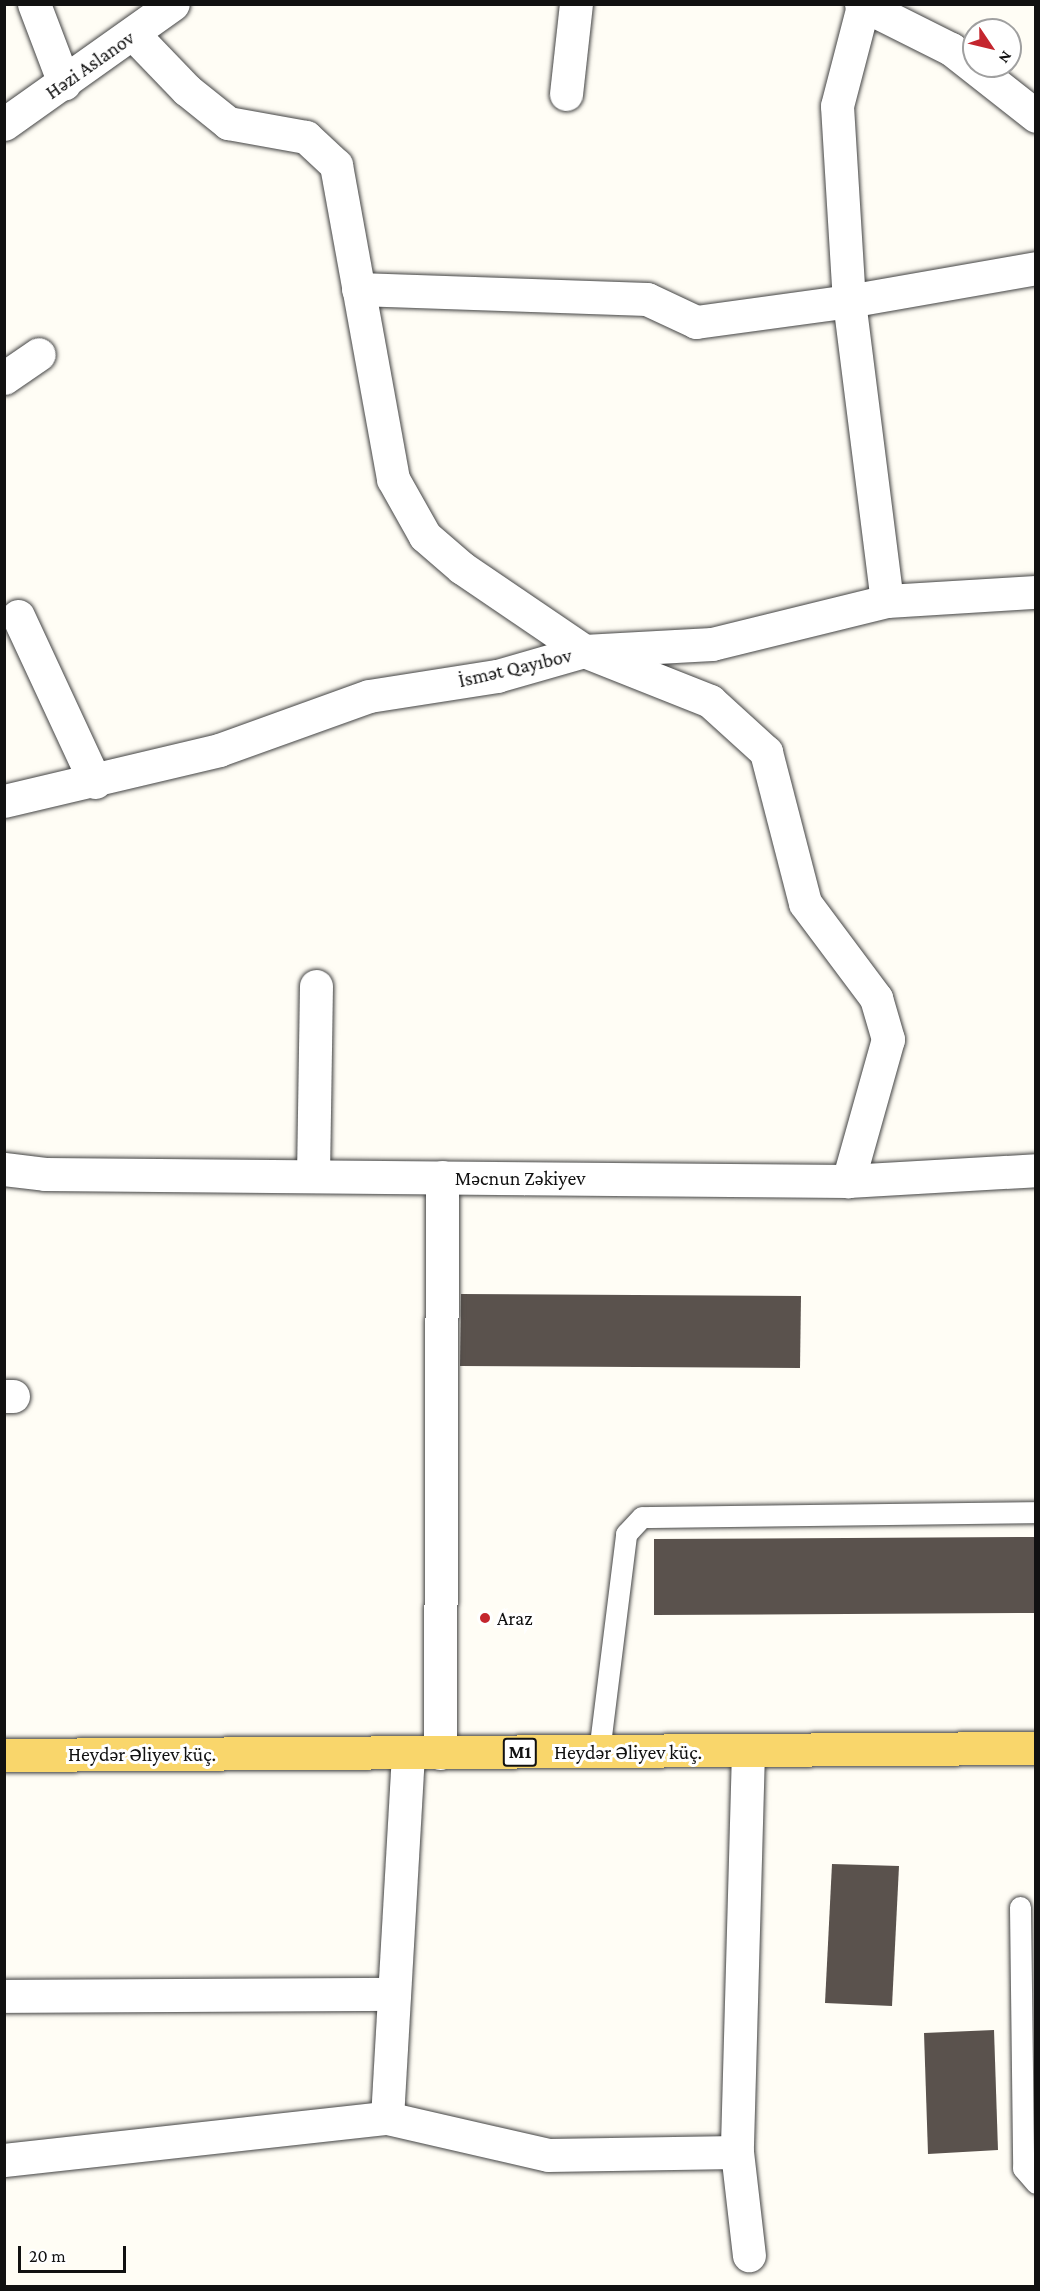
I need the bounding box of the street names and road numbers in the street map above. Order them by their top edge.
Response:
street label: Həzi Aslanov [41,26,139,104]
street label: İsmət Qayıbov [456,643,574,693]
street label: Məcnun Zəkiyev [455,1166,585,1190]
road number: M1 [502,1737,538,1767]
street label: Heydər Əliyev küç. [554,1740,702,1764]
street label: Heydər Əliyev küç. [68,1742,216,1766]

